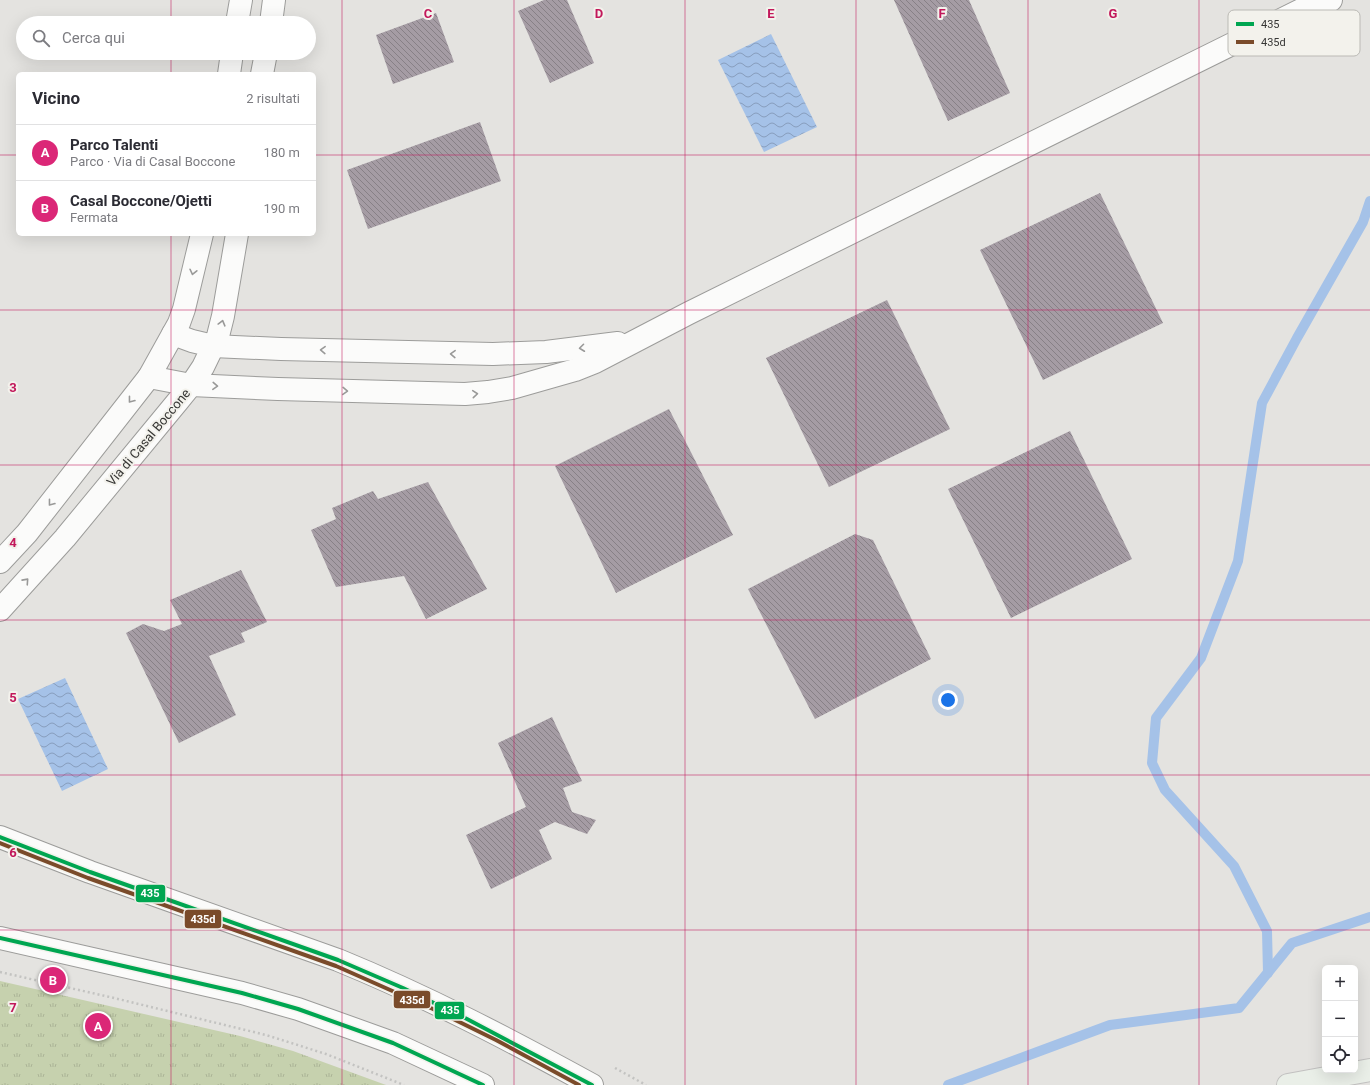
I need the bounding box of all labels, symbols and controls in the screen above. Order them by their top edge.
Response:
text: C [424,6,433,21]
text: D [595,6,603,21]
text: E [767,6,775,21]
text: F [938,6,946,21]
text: G [1109,6,1118,21]
legend [1228,10,1360,56]
search box [16,16,316,60]
text: 435 [1261,18,1280,31]
icon: search [30,27,52,49]
text: Cerca qui [62,29,125,47]
text: 435d [1261,36,1286,49]
text: Vicino [32,88,80,108]
text: 2 risultati [246,91,300,106]
text: Parco Talenti [70,136,158,154]
text: A [41,145,49,160]
text: 180 m [263,145,300,160]
text: Parco · Via di Casal Boccone [70,154,235,169]
text: Casal Boccone/Ojetti [70,192,212,210]
text: B [41,201,49,216]
text: 190 m [263,201,300,216]
text: Fermata [70,210,118,225]
one-way arrow [189,268,198,275]
one-way arrow [217,320,225,326]
one-way arrow [579,344,585,353]
one-way arrow [320,346,326,354]
one-way arrow [450,350,456,358]
text: 3 [9,380,17,395]
one-way arrow [212,382,218,391]
street label: Via di Casal Boccone [104,386,193,489]
one-way arrow [342,387,348,396]
one-way arrow [472,389,478,398]
one-way arrow [129,396,136,403]
one-way arrow [49,498,56,505]
text: 4 [9,535,17,550]
one-way arrow [21,578,29,586]
text: 5 [9,690,17,705]
your location [938,690,958,710]
text: 6 [9,845,17,860]
line badge: 435 [135,884,166,903]
text: 435 [141,887,159,900]
line badge: 435d [184,909,222,929]
text: 435d [190,913,216,926]
pin: B [40,965,66,995]
map controls [1322,965,1358,1073]
button: + [1322,965,1358,1001]
line badge: 435d [393,990,431,1009]
text: 435d [399,994,425,1007]
text: 7 [9,1000,17,1015]
line badge: 435 [434,1001,465,1020]
button: − [1322,1001,1358,1037]
text: 435 [441,1004,459,1017]
pin: A [85,1011,111,1041]
button: locate [1322,1037,1358,1073]

